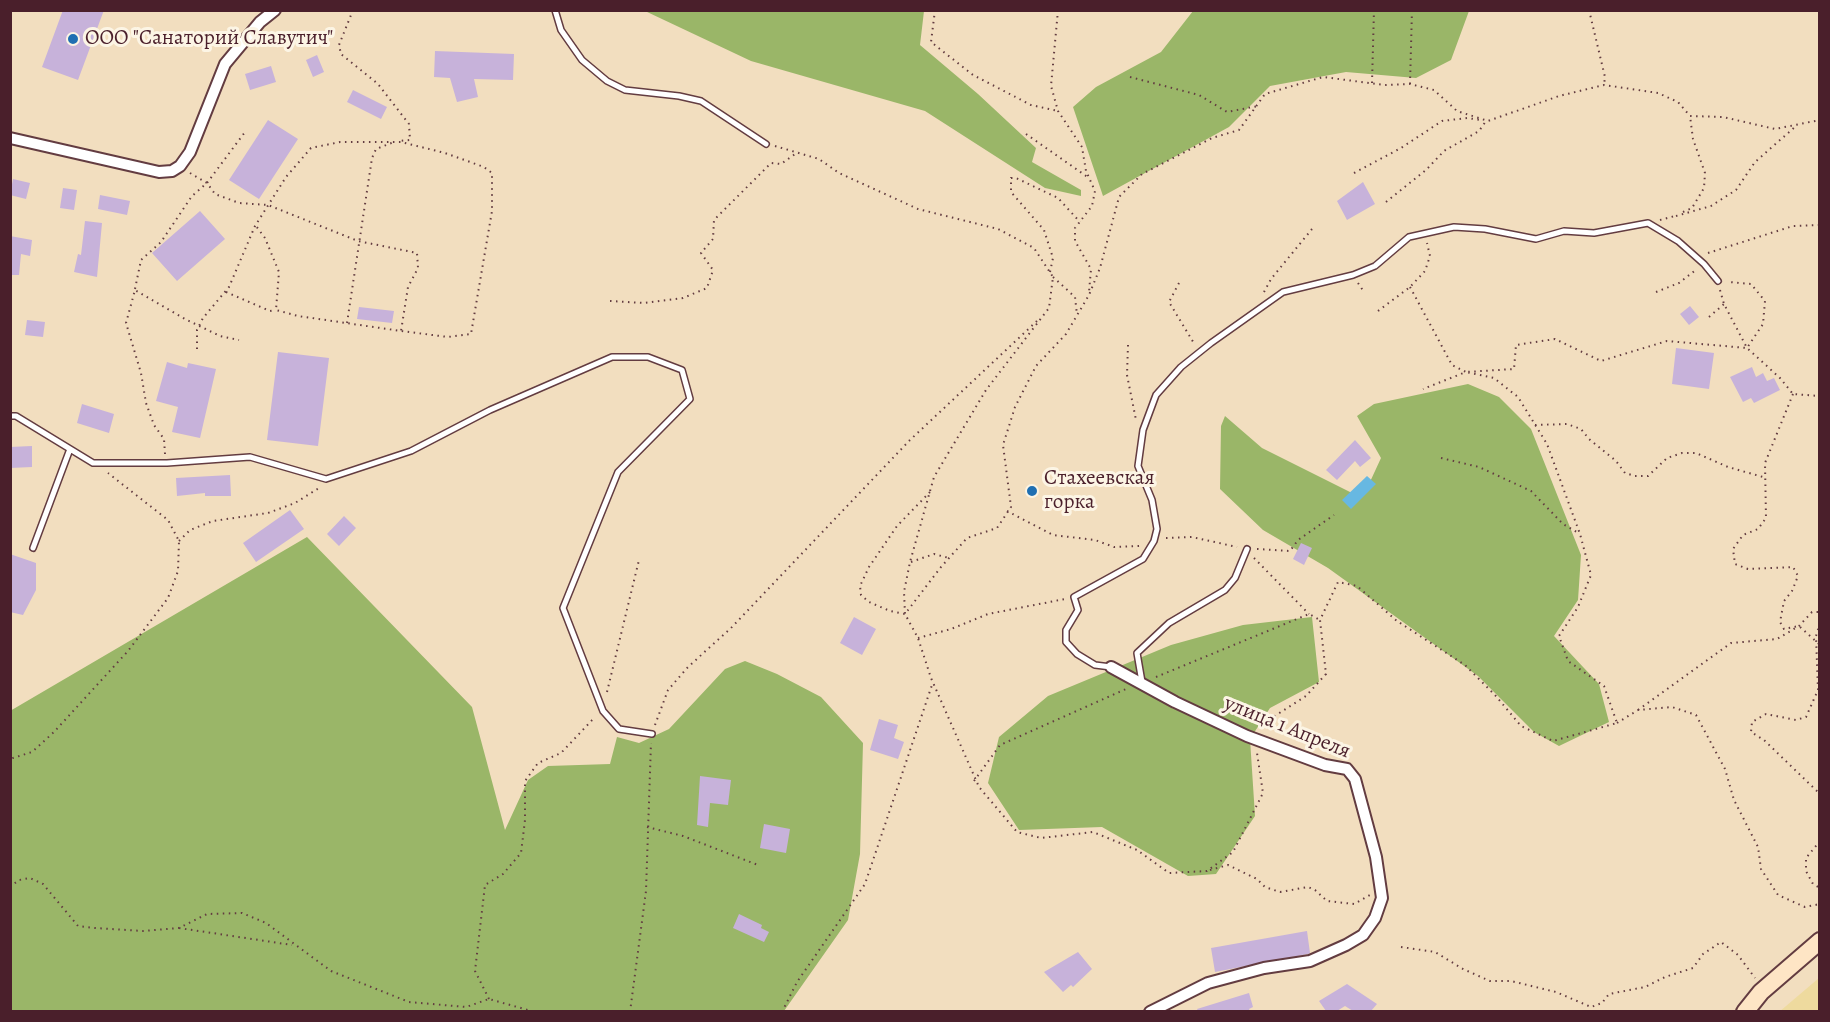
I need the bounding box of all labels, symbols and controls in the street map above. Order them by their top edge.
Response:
place label: ООО "Санаторий Славутич" [85,26,333,52]
marker: ООО "Санаторий Славутич" [66,32,80,46]
place label: Стахеевская горка [1044,466,1155,516]
marker: Стахеевская горка [1025,484,1039,498]
street label: улица 1 Апреля [1220,691,1354,765]

